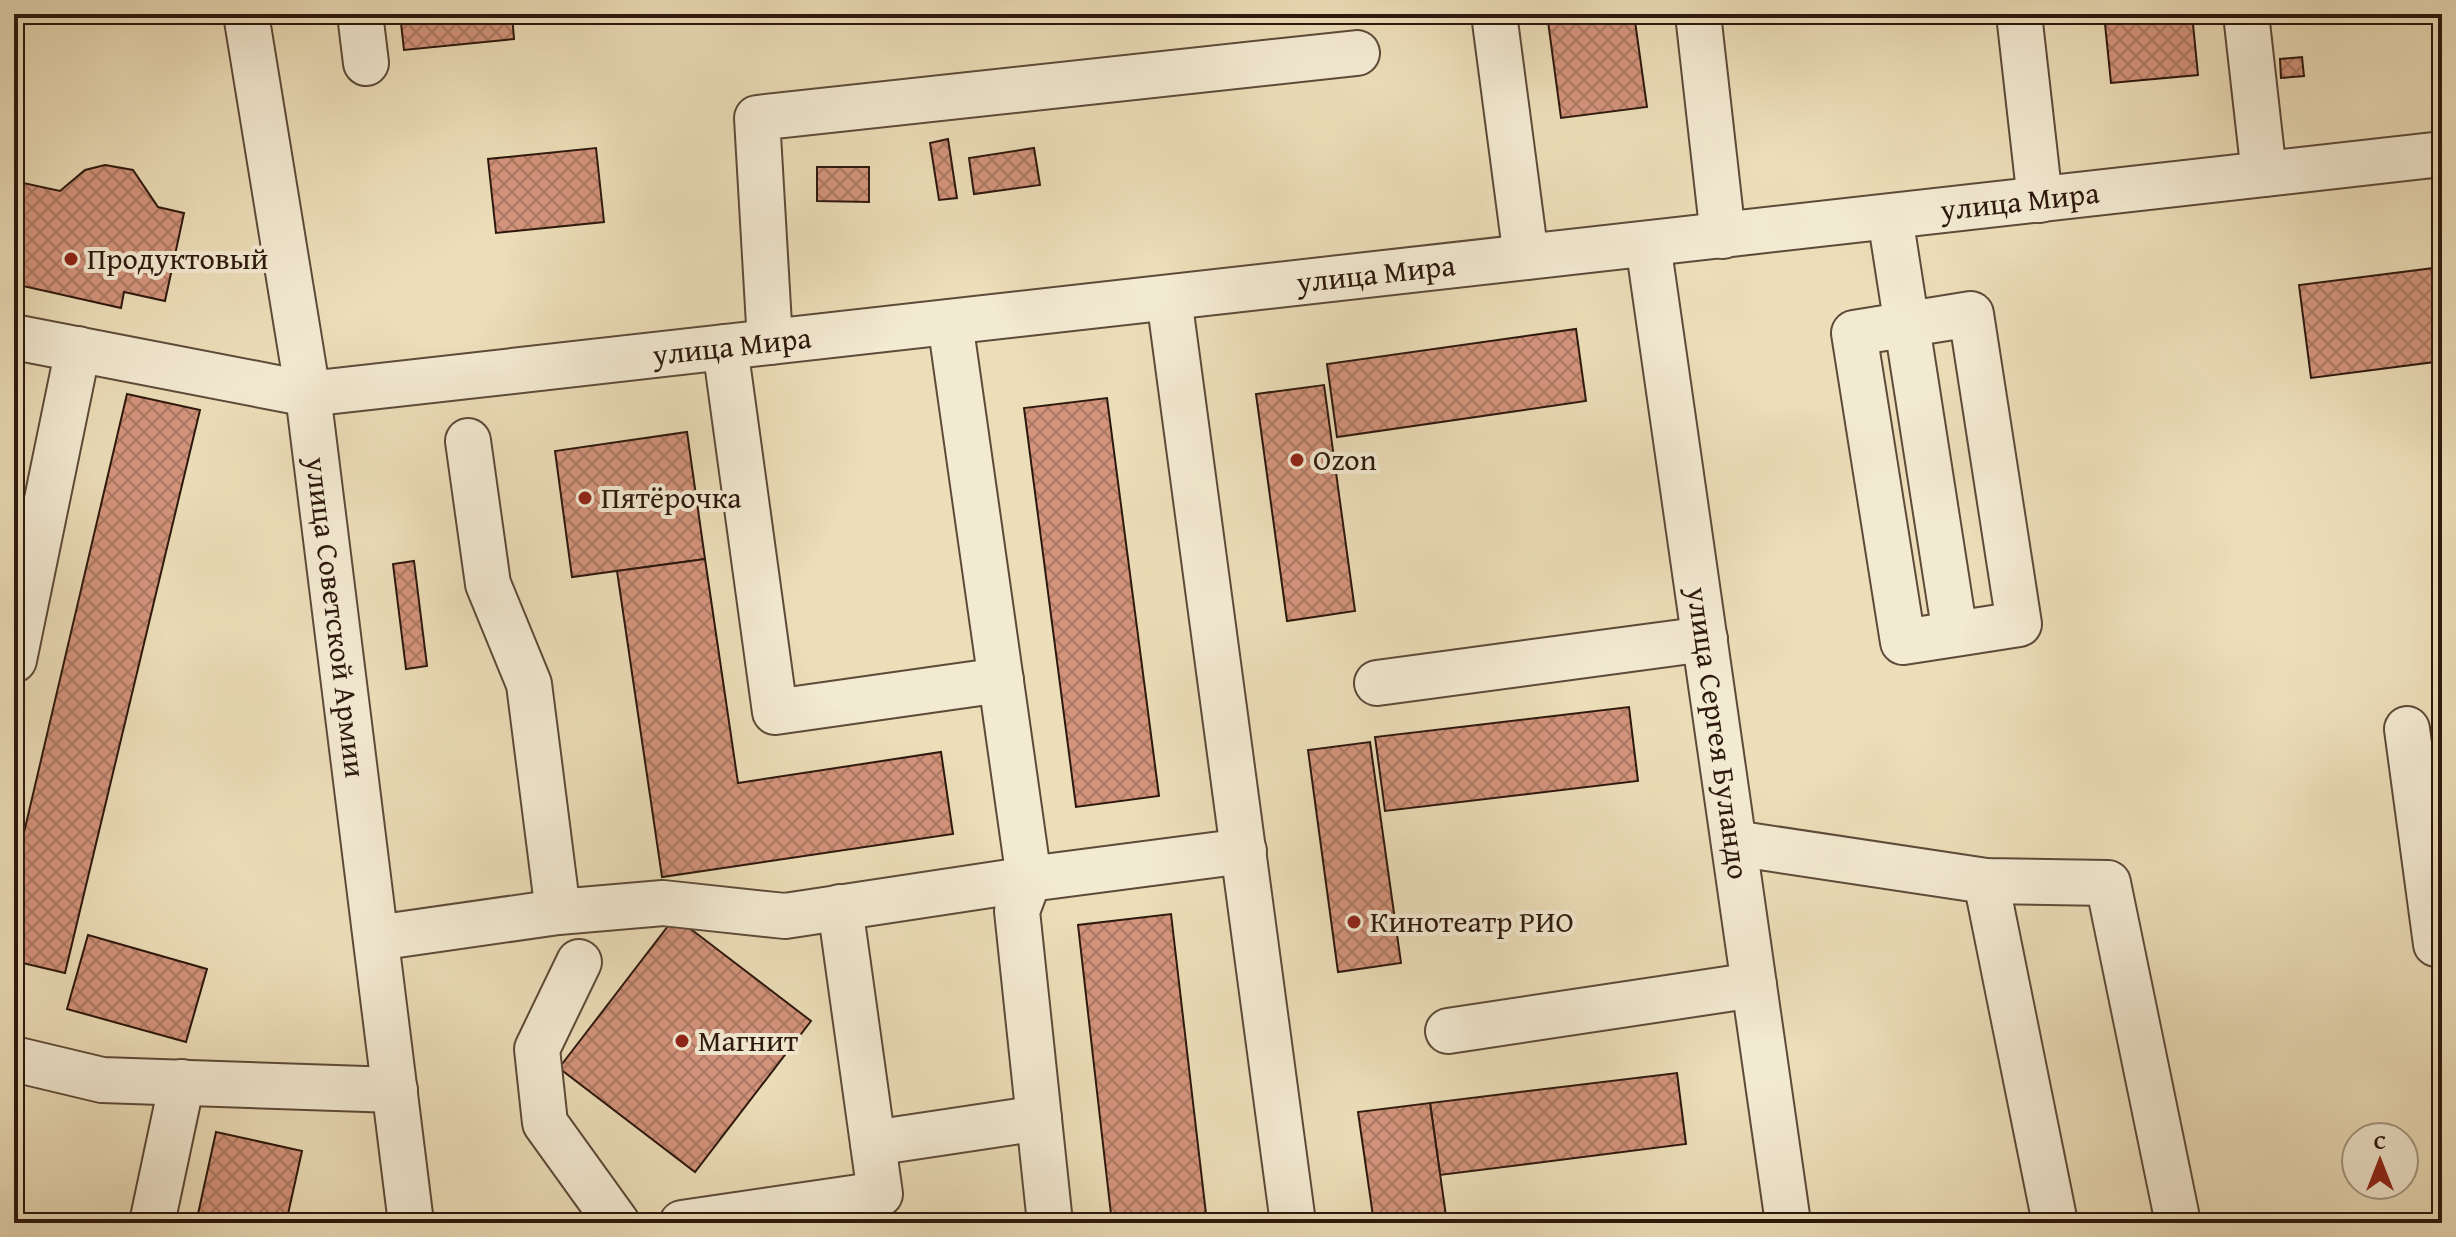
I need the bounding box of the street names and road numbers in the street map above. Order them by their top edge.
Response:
street label: улица Мира [1937,170,2102,231]
street label: улица Мира [1293,242,1458,304]
street label: улица Мира [649,314,814,376]
street label: улица Советской Армии [295,453,378,780]
street label: улица Сергея Буландо [1676,583,1762,882]

